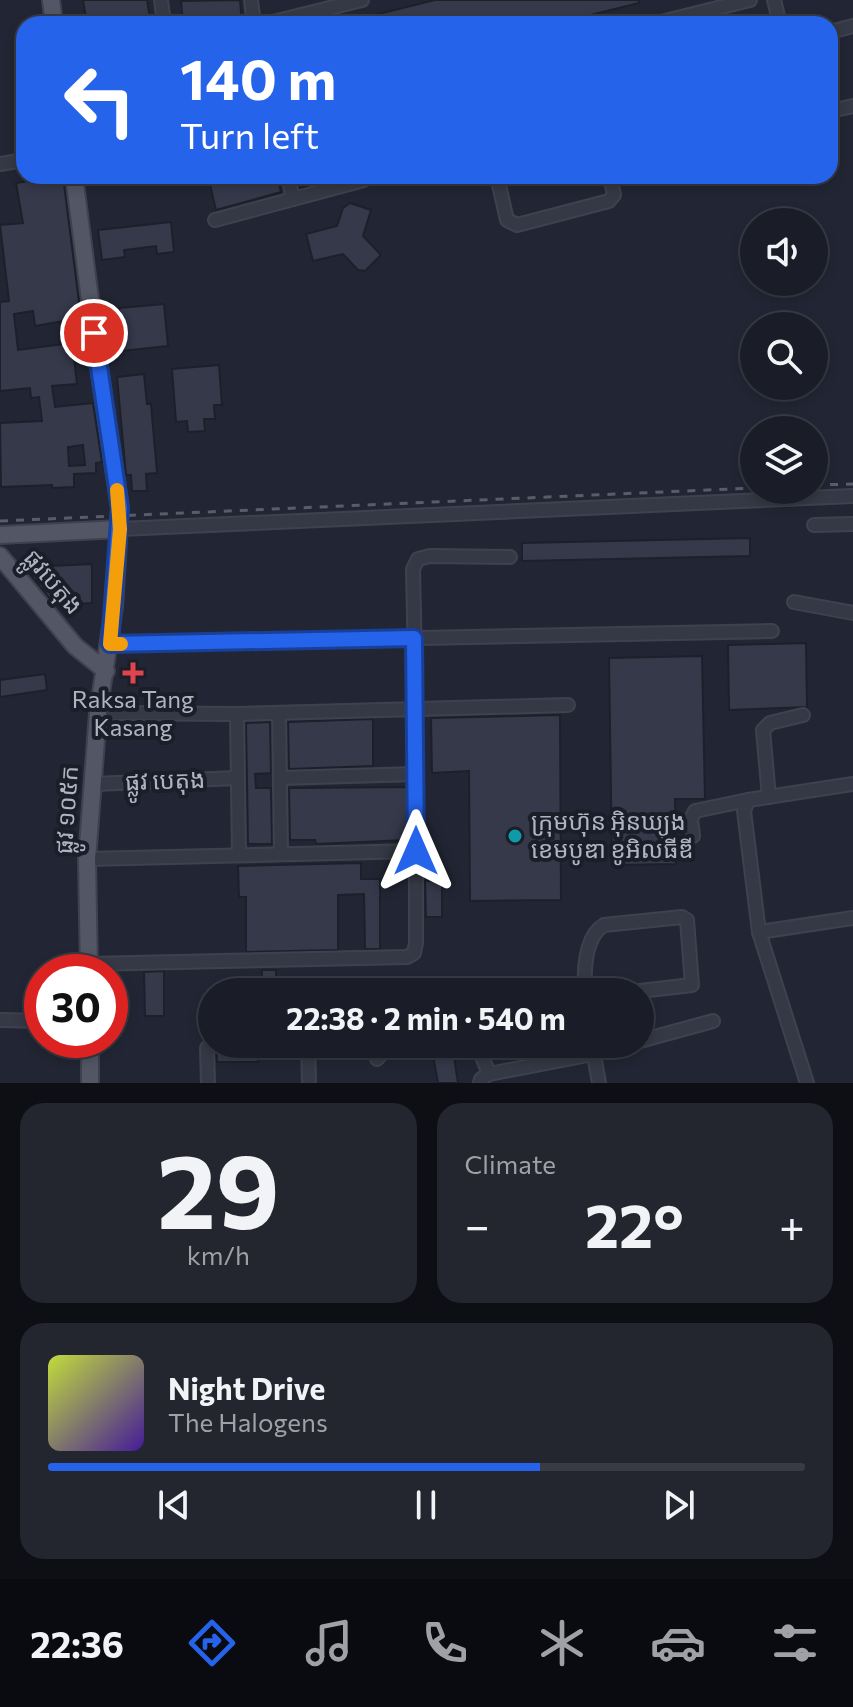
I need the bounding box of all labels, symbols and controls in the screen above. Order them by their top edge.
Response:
text: 140 m [180,43,336,112]
icon: left [48,48,152,152]
text: Turn left [180,112,319,156]
map controls [740,208,828,504]
button: sound [740,208,828,296]
pin [60,299,128,367]
icon: arrive [72,311,116,355]
button: search [740,312,828,400]
button: layers [740,416,828,504]
street label: ផ្លូវបេតុង [12,543,90,625]
marker: Raksa Tang Kasang [124,664,142,682]
place label: Raksa Tang Kasang [72,684,194,741]
street label: ផ្លូវ បេតុង [124,764,206,804]
street label: ផ្លូវ ១០៥ក [48,765,92,856]
place label: ក្រុមហ៊ុន អ៊ិនឃ្យុង ខេមបូឌា ខូអិលធីឌី [531,806,694,866]
position arrow [374,809,458,893]
marker: ក្រុមហ៊ុន អ៊ិនឃ្យុង ខេមបូឌា ខូអិលធីឌី [506,827,524,845]
speed limit sign: 30 [24,954,128,1058]
text: 22:38 · 2 min · 540 m [286,999,566,1036]
text: 29 [157,1123,280,1250]
text: Climate [465,1148,556,1179]
text: 22° [585,1187,684,1260]
text: − [465,1197,490,1251]
text: + [779,1197,805,1251]
text: km/h [187,1239,250,1270]
text: Night Drive [168,1369,325,1406]
text: The Halogens [168,1406,328,1437]
icon: previous [152,1483,196,1527]
icon: pause [404,1483,448,1527]
icon: next [657,1483,701,1527]
icon: directions [184,1615,240,1671]
icon: music [301,1615,357,1671]
icon: phone [417,1615,473,1671]
icon: climate [534,1615,590,1671]
icon: car [650,1615,706,1671]
icon: filters [767,1615,823,1671]
text: 22:36 [30,1621,124,1665]

